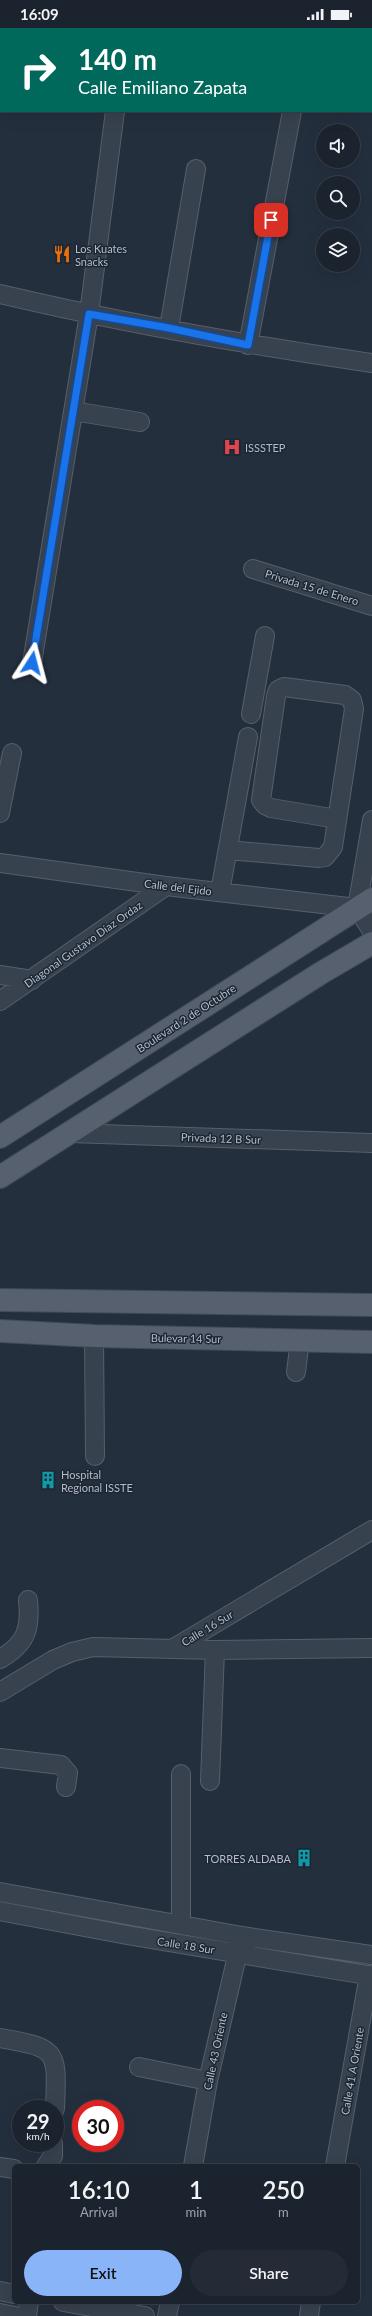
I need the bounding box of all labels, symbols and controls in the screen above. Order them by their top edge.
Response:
text: 16:09 [20,5,59,23]
text: 140 m [78,42,157,76]
icon: right [12,44,64,96]
text: Calle Emiliano Zapata [78,76,247,98]
map controls [316,124,360,272]
button: sound [316,124,360,168]
button: search [316,176,360,220]
pin [254,203,288,237]
icon: arrive [260,209,282,231]
button: layers [316,228,360,272]
place label: Los Kuates Snacks [75,242,127,268]
restaurant icon: Los Kuates Snacks [52,244,72,264]
hospital icon: ISSSTEP [222,437,242,457]
place label: ISSSTEP [245,441,286,454]
street label: Privada 15 de Enero [264,567,360,607]
position arrow [11,642,53,684]
street label: Calle del Ejido [143,876,213,898]
street label: Diagonal Gustavo Díaz Ordaz [21,898,145,990]
street label: Boulevard 2 de Octubre [134,981,238,1055]
street label: Privada 12 B Sur [181,1130,261,1146]
street label: Bulevar 14 Sur [151,1331,221,1345]
place label: Hospital Regional ISSTE [61,1468,133,1494]
building icon: Hospital Regional ISSTE [38,1470,58,1490]
street label: Calle 16 Sur [179,1607,235,1649]
building icon: TORRES ALDABA [294,1848,314,1868]
place label: TORRES ALDABA [204,1852,292,1865]
street label: Calle 18 Sur [156,1934,216,1956]
street label: Calle 43 Oriente [200,2011,230,2091]
street label: Calle 41 A Oriente [338,2026,366,2116]
speed limit sign: 30 [72,2100,124,2152]
text: 29 [26,2109,50,2133]
text: km/h [26,2130,50,2142]
text: 16:10 [68,2175,130,2204]
text: 1 [189,2175,203,2204]
text: 250 [262,2175,304,2204]
text: Arrival [80,2204,117,2220]
text: min [185,2204,207,2220]
text: m [278,2204,289,2220]
button: Exit [24,2250,182,2296]
button: Share [190,2250,348,2296]

